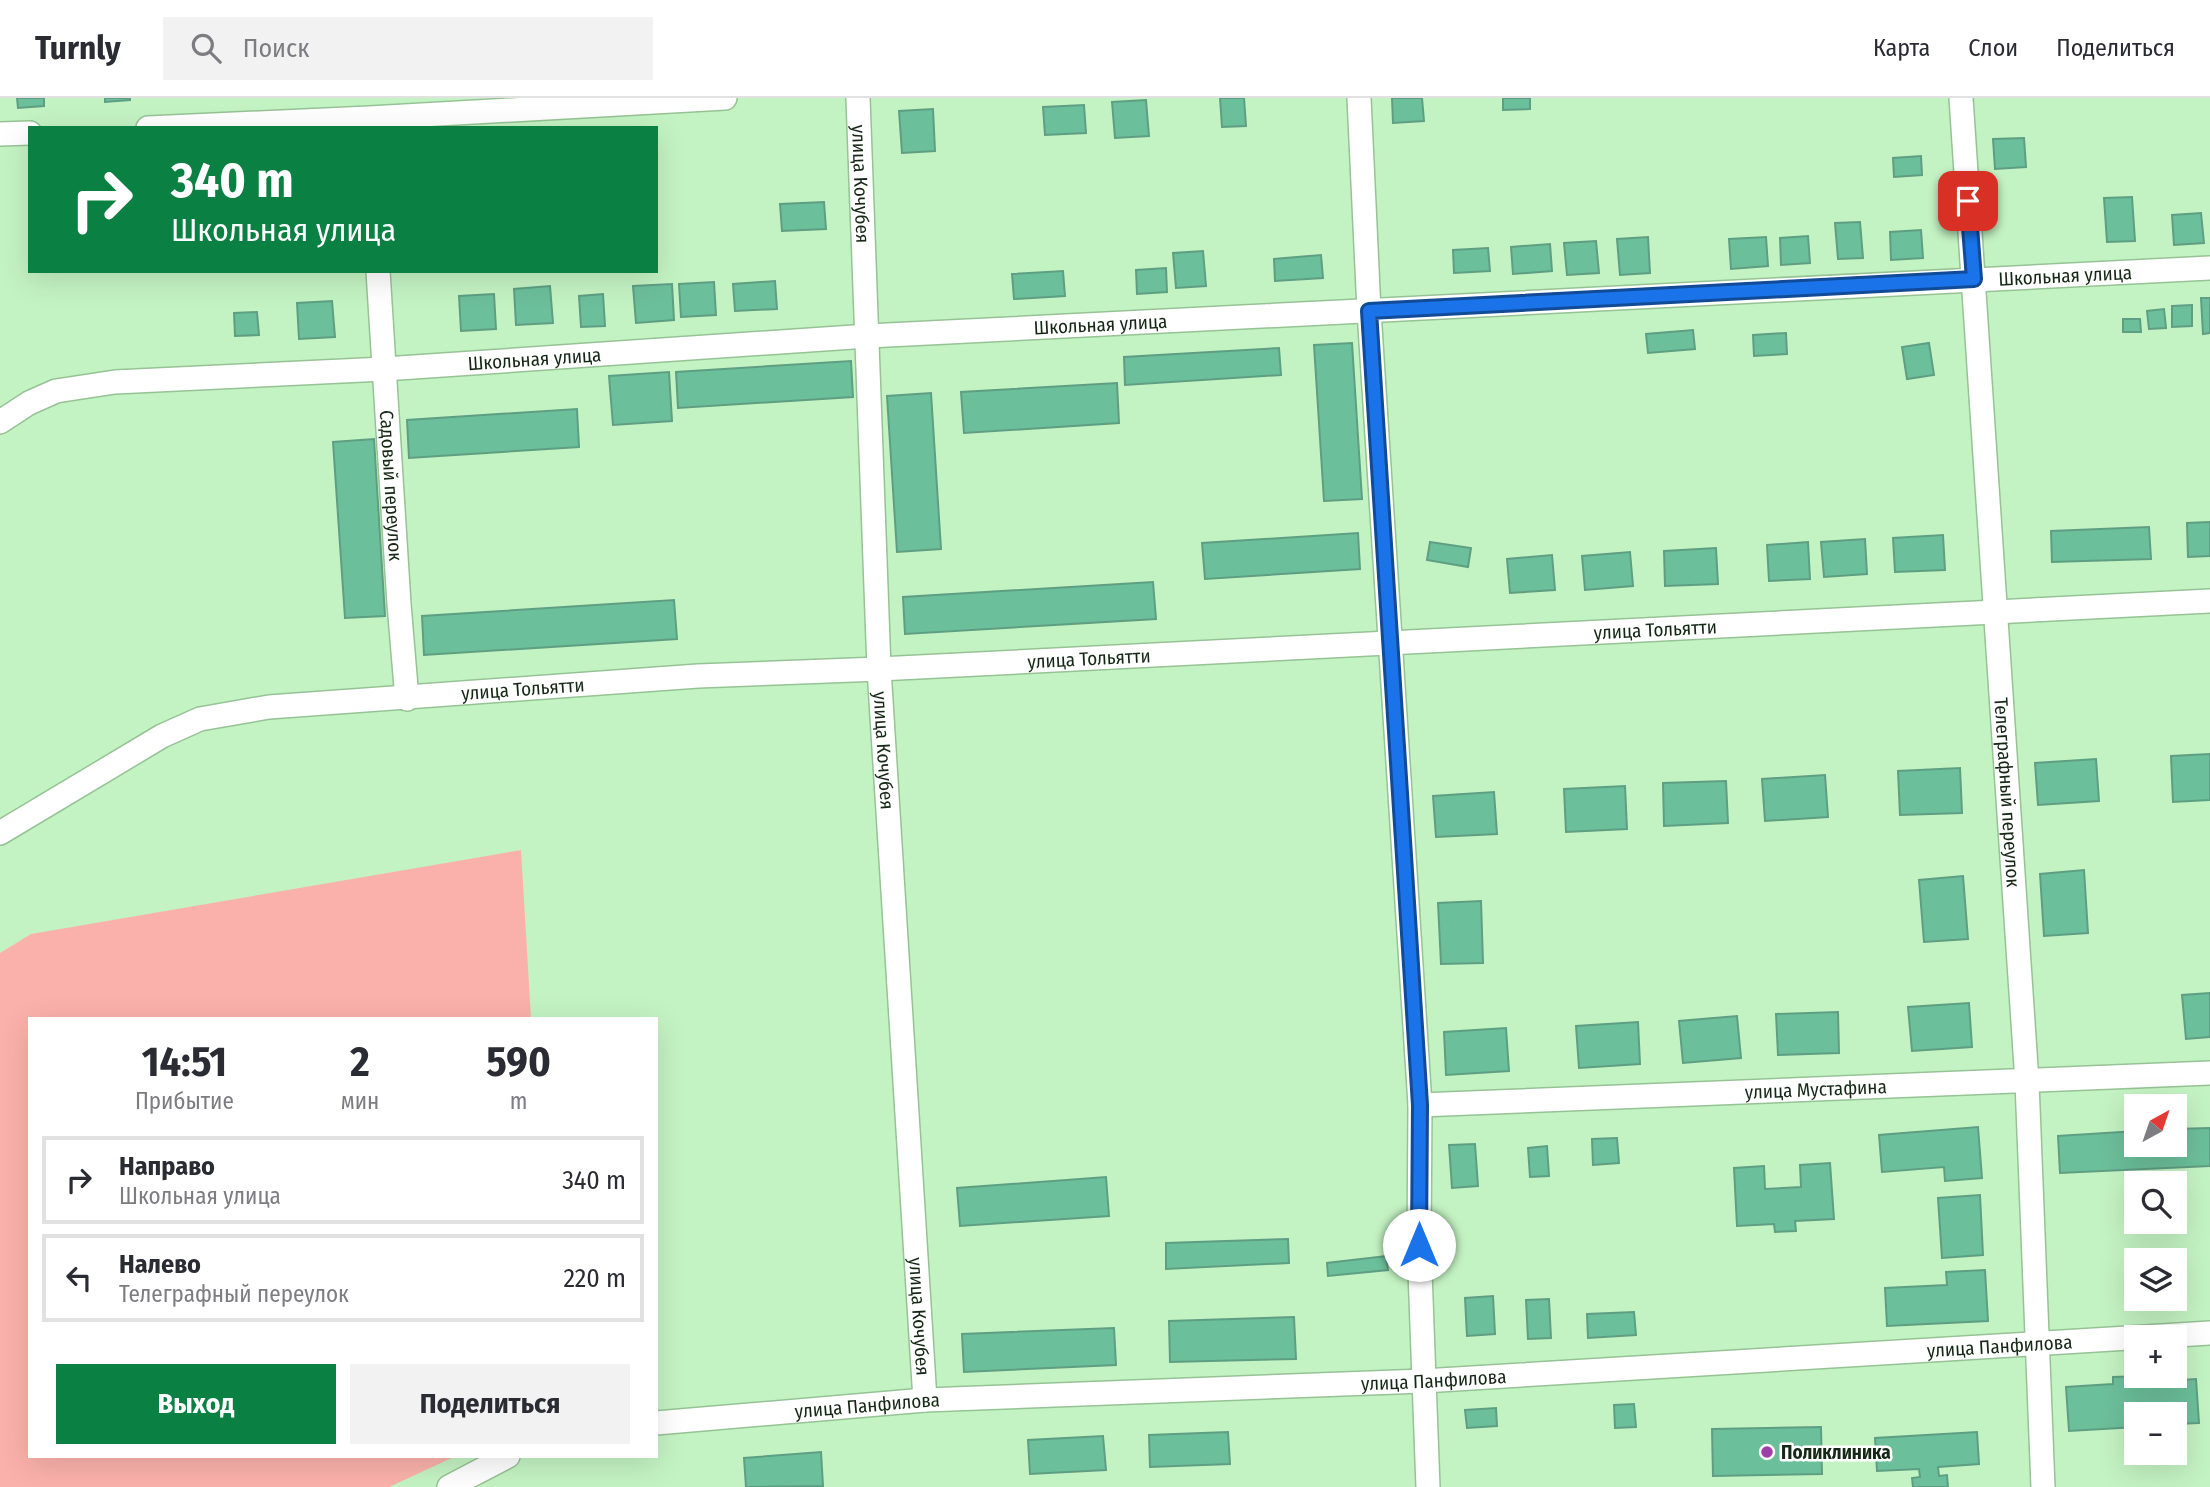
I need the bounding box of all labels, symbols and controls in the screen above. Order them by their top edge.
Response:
search box [163,17,653,80]
text: Turnly [35,28,121,68]
icon: search [187,29,225,67]
text: Поиск [243,33,309,64]
text: Карта [1873,34,1930,62]
text: Слои [1968,34,2018,62]
text: Поделиться [2056,34,2175,62]
street label: улица Кочубея [847,124,875,244]
text: 340 m [171,151,294,210]
icon: right [56,154,147,245]
pin [1938,171,1998,231]
icon: arrive [1949,182,1987,220]
text: Школьная улица [171,211,396,249]
street label: Школьная улица [1998,260,2133,290]
street label: Школьная улица [1033,309,1168,339]
street label: Школьная улица [467,343,602,375]
street label: Садовый переулок [375,409,408,562]
street label: улица Тольятти [1593,615,1717,644]
street label: улица Тольятти [1027,644,1151,673]
street label: улица Тольятти [460,673,585,705]
street label: улица Кочубея [869,691,899,810]
street label: Телеграфный переулок [1990,697,2025,888]
text: 14:51 [142,1037,227,1087]
text: 2 [350,1037,370,1087]
text: 590 [486,1037,551,1087]
street label: улица Мустафина [1744,1075,1887,1103]
text: Прибытие [135,1087,234,1115]
text: мин [341,1087,379,1115]
text: m [510,1087,528,1115]
north arrow [2124,1094,2188,1157]
map controls [2124,1094,2187,1465]
text: Направо [119,1151,215,1182]
icon: right [60,1161,98,1199]
text: 340 m [562,1165,626,1196]
button: search [2124,1171,2187,1234]
text: Школьная улица [119,1182,281,1210]
position arrow [1382,1208,1456,1282]
button: layers [2124,1248,2187,1311]
text: Налево [119,1249,201,1280]
street label: улица Кочубея [905,1257,935,1376]
icon: left [60,1259,98,1297]
text: 220 m [563,1263,626,1294]
text: Телеграфный переулок [119,1280,349,1308]
button: + [2124,1325,2187,1388]
street label: улица Панфилова [1926,1330,2073,1362]
button: Выход [56,1364,336,1444]
button: Поделиться [350,1364,630,1444]
street label: улица Панфилова [1360,1364,1507,1395]
street label: улица Панфилова [794,1388,940,1423]
button: − [2124,1402,2187,1465]
place label: Поликлиника [1781,1441,1891,1464]
marker: Поликлиника [1759,1444,1775,1460]

